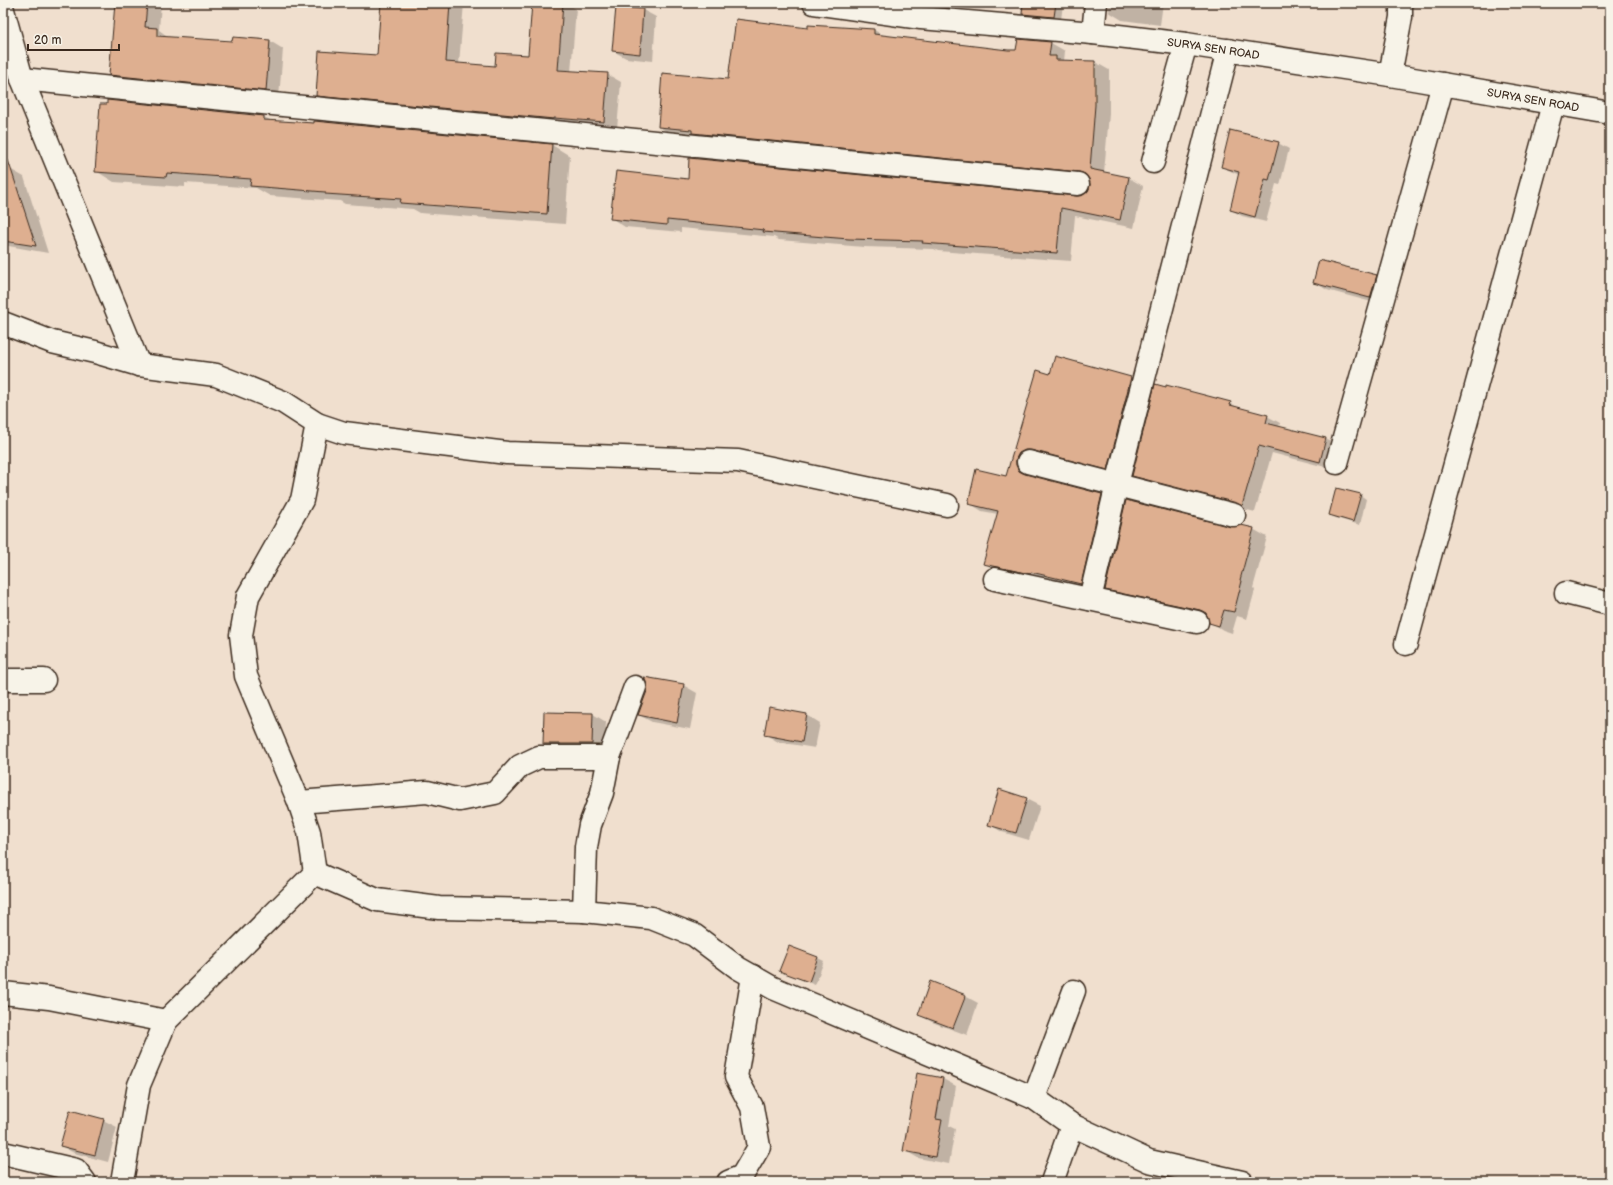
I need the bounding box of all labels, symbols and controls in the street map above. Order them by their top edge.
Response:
scale bar [28,26,119,52]
text: 20 m [34,33,61,48]
street label: SURYA SEN ROAD [1166,35,1260,62]
street label: SURYA SEN ROAD [1486,85,1580,114]

